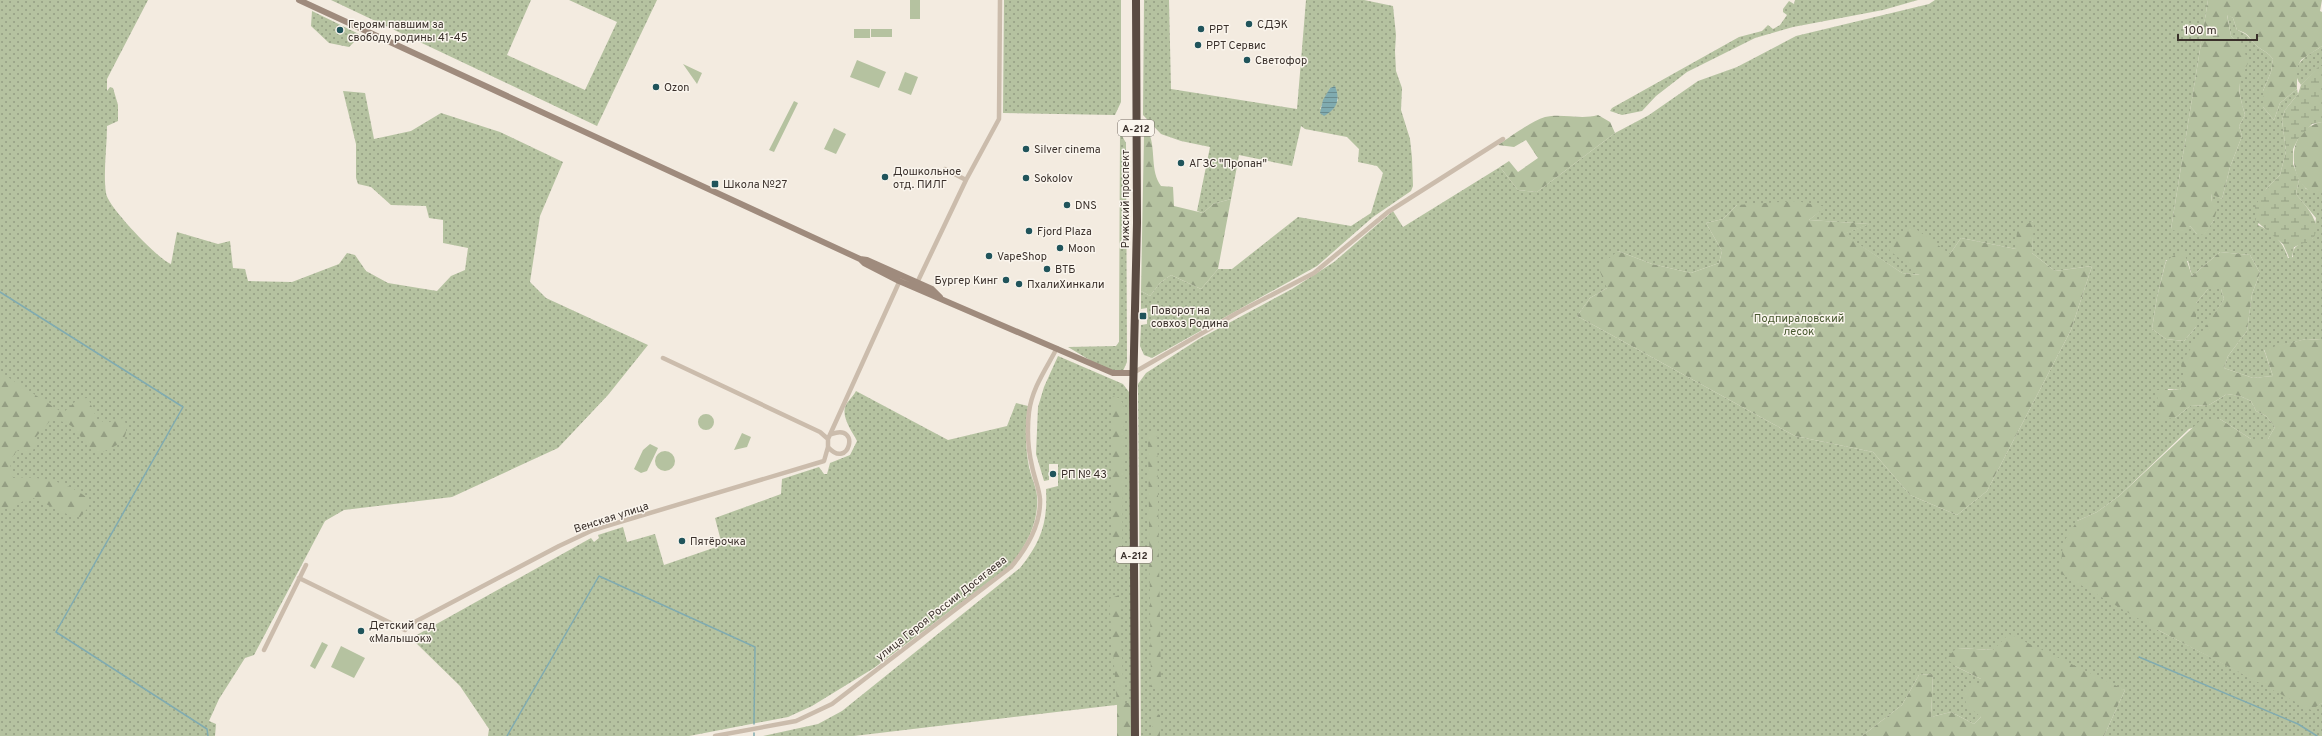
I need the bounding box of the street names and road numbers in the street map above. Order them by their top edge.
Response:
road number: А-212 [1118,120,1154,136]
street label: Рижский проспект [1119,150,1133,248]
street label: Венская улица [572,499,651,537]
road number: А-212 [1116,547,1152,563]
street label: улица Героя России Досягаева [873,553,1010,664]

